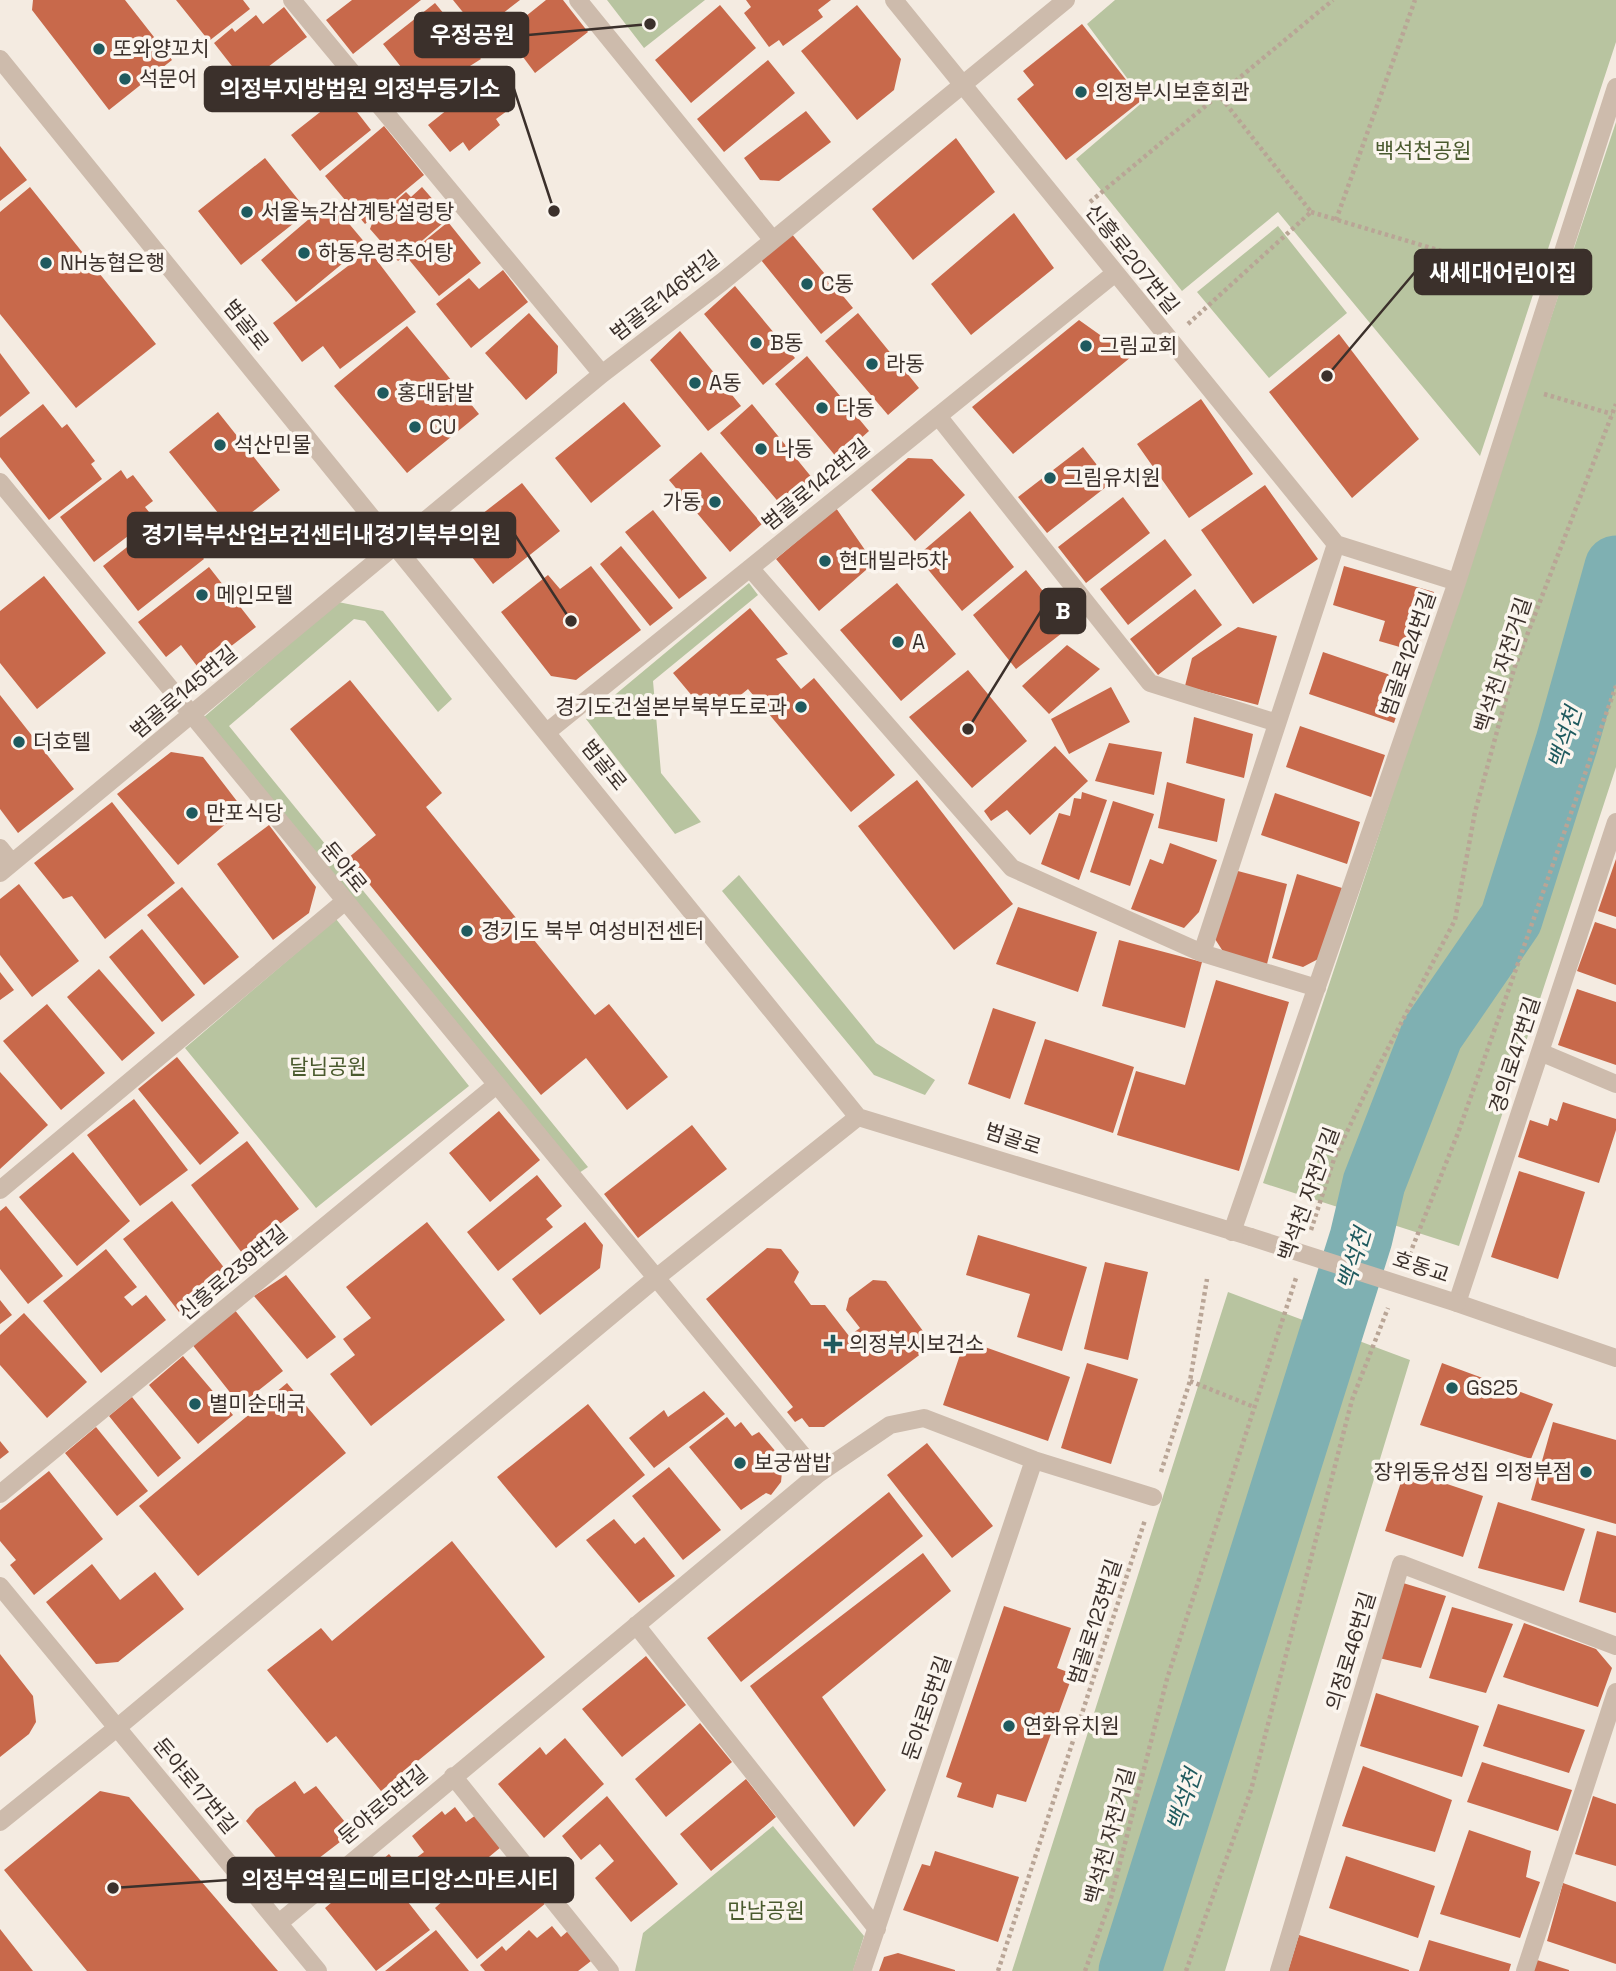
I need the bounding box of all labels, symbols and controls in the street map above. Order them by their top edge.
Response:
callout: 우정공원 [415,13,528,57]
text: 우정공원 [430,20,514,50]
place label: 또와양꼬치 [113,35,210,62]
marker: 또와양꼬치 [91,41,107,57]
place label: 석문어 [139,65,197,92]
callout: 의정부지방법원 의정부등기소 [205,67,514,111]
marker: 석문어 [117,71,133,87]
text: 의정부지방법원 의정부등기소 [220,74,500,104]
place label: 의정부시보훈회관 [1095,78,1250,105]
marker: 의정부시보훈회관 [1073,84,1089,100]
park label: 백석천공원 [1375,137,1471,164]
place label: 서울녹각삼계탕설렁탕 [261,198,454,225]
street label: 신흥로207번길 [1080,198,1185,319]
marker: 서울녹각삼계탕설렁탕 [239,204,255,220]
place label: 하동우렁추어탕 [318,239,453,266]
marker: 하동우렁추어탕 [296,245,312,261]
street label: 범골로146번길 [605,245,725,347]
place label: NH농협은행 [60,249,165,276]
callout: 새세대어린이집 [1415,250,1591,294]
marker: NH농협은행 [38,255,54,271]
text: 새세대어린이집 [1429,258,1577,288]
place label: C동 [821,270,854,297]
marker: C동 [799,276,815,292]
street label: 범골로 [218,294,275,356]
place label: B동 [770,329,803,356]
place label: 그림교회 [1100,332,1177,359]
marker: B동 [748,335,764,351]
marker: 그림교회 [1078,338,1094,354]
place label: 라동 [886,350,925,377]
marker: 라동 [864,356,880,372]
place label: A동 [709,369,742,396]
marker: A동 [687,375,703,391]
place label: 홍대닭발 [397,379,474,406]
marker: 홍대닭발 [375,385,391,401]
place label: 다동 [836,394,875,421]
marker: 다동 [814,400,830,416]
place label: CU [429,413,456,440]
marker: CU [407,419,423,435]
place label: 석산민물 [234,431,311,458]
street label: 범골로142번길 [756,433,875,536]
place label: 나동 [775,435,814,462]
marker: 석산민물 [212,437,228,453]
marker: 나동 [753,441,769,457]
place label: 그림유치원 [1064,464,1161,491]
marker: 그림유치원 [1042,470,1058,486]
place label: 가동 [662,488,701,515]
marker: 가동 [707,494,723,510]
callout: 경기북부산업보건센터내경기북부의원 [128,513,515,557]
text: 경기북부산업보건센터내경기북부의원 [141,520,501,550]
place label: 현대빌라5차 [839,547,948,574]
marker: 현대빌라5차 [817,553,833,569]
place label: 메인모텔 [216,581,293,608]
marker: 메인모텔 [194,587,210,603]
street label: 범골로124번길 [1374,588,1442,720]
callout: B [1041,589,1085,633]
street label: 백석천 자전거길 [1468,594,1537,736]
text: B [1055,596,1071,626]
place label: A [912,628,925,655]
marker: A [890,634,906,650]
street label: 범골로145번길 [125,639,243,744]
place label: 경기도건설본부북부도로과 [555,693,787,720]
marker: 경기도건설본부북부도로과 [793,699,809,715]
water label: 백석천 [1541,701,1589,773]
place label: 더호텔 [33,728,91,755]
marker: 더호텔 [11,734,27,750]
street label: 범골로 [576,734,633,796]
place label: 만포식당 [206,799,283,826]
marker: 만포식당 [184,805,200,821]
street label: 둔야로 [316,836,373,898]
place label: 경기도 북부 여성비전센터 [481,917,704,944]
marker: 경기도 북부 여성비전센터 [459,923,475,939]
street label: 경의로47번길 [1483,993,1546,1117]
park label: 달님공원 [289,1053,367,1080]
street label: 범골로 [981,1117,1045,1160]
street label: 백석천 자전거길 [1272,1123,1345,1265]
street label: 신흥로239번길 [172,1219,293,1326]
water label: 백석천 [1330,1222,1378,1294]
street label: 호동교 [1389,1245,1453,1288]
place label: 의정부시보건소 [849,1330,984,1357]
marker: 의정부시보건소 [823,1334,843,1354]
place label: GS25 [1466,1374,1518,1401]
marker: GS25 [1444,1380,1460,1396]
place label: 별미순대국 [209,1390,306,1417]
marker: 별미순대국 [187,1396,203,1412]
place label: 보궁쌈밥 [754,1449,831,1476]
marker: 보궁쌈밥 [732,1455,748,1471]
place label: 장위동유성집 의정부점 [1373,1458,1572,1485]
marker: 장위동유성집 의정부점 [1578,1464,1594,1480]
street label: 범골로123번길 [1061,1556,1128,1688]
street label: 의정로46번길 [1320,1588,1381,1713]
street label: 둔야로5번길 [896,1652,957,1764]
place label: 연화유치원 [1023,1712,1120,1739]
marker: 연화유치원 [1001,1718,1017,1734]
street label: 둔야로17번길 [147,1732,243,1839]
street label: 둔야로5번길 [332,1759,433,1850]
water label: 백석천 [1160,1762,1209,1835]
street label: 백석천 자전거길 [1078,1764,1141,1907]
callout: 의정부역월드메르디앙스마트시티 [228,1858,573,1902]
text: 의정부역월드메르디앙스마트시티 [241,1865,559,1895]
park label: 만남공원 [727,1897,805,1924]

